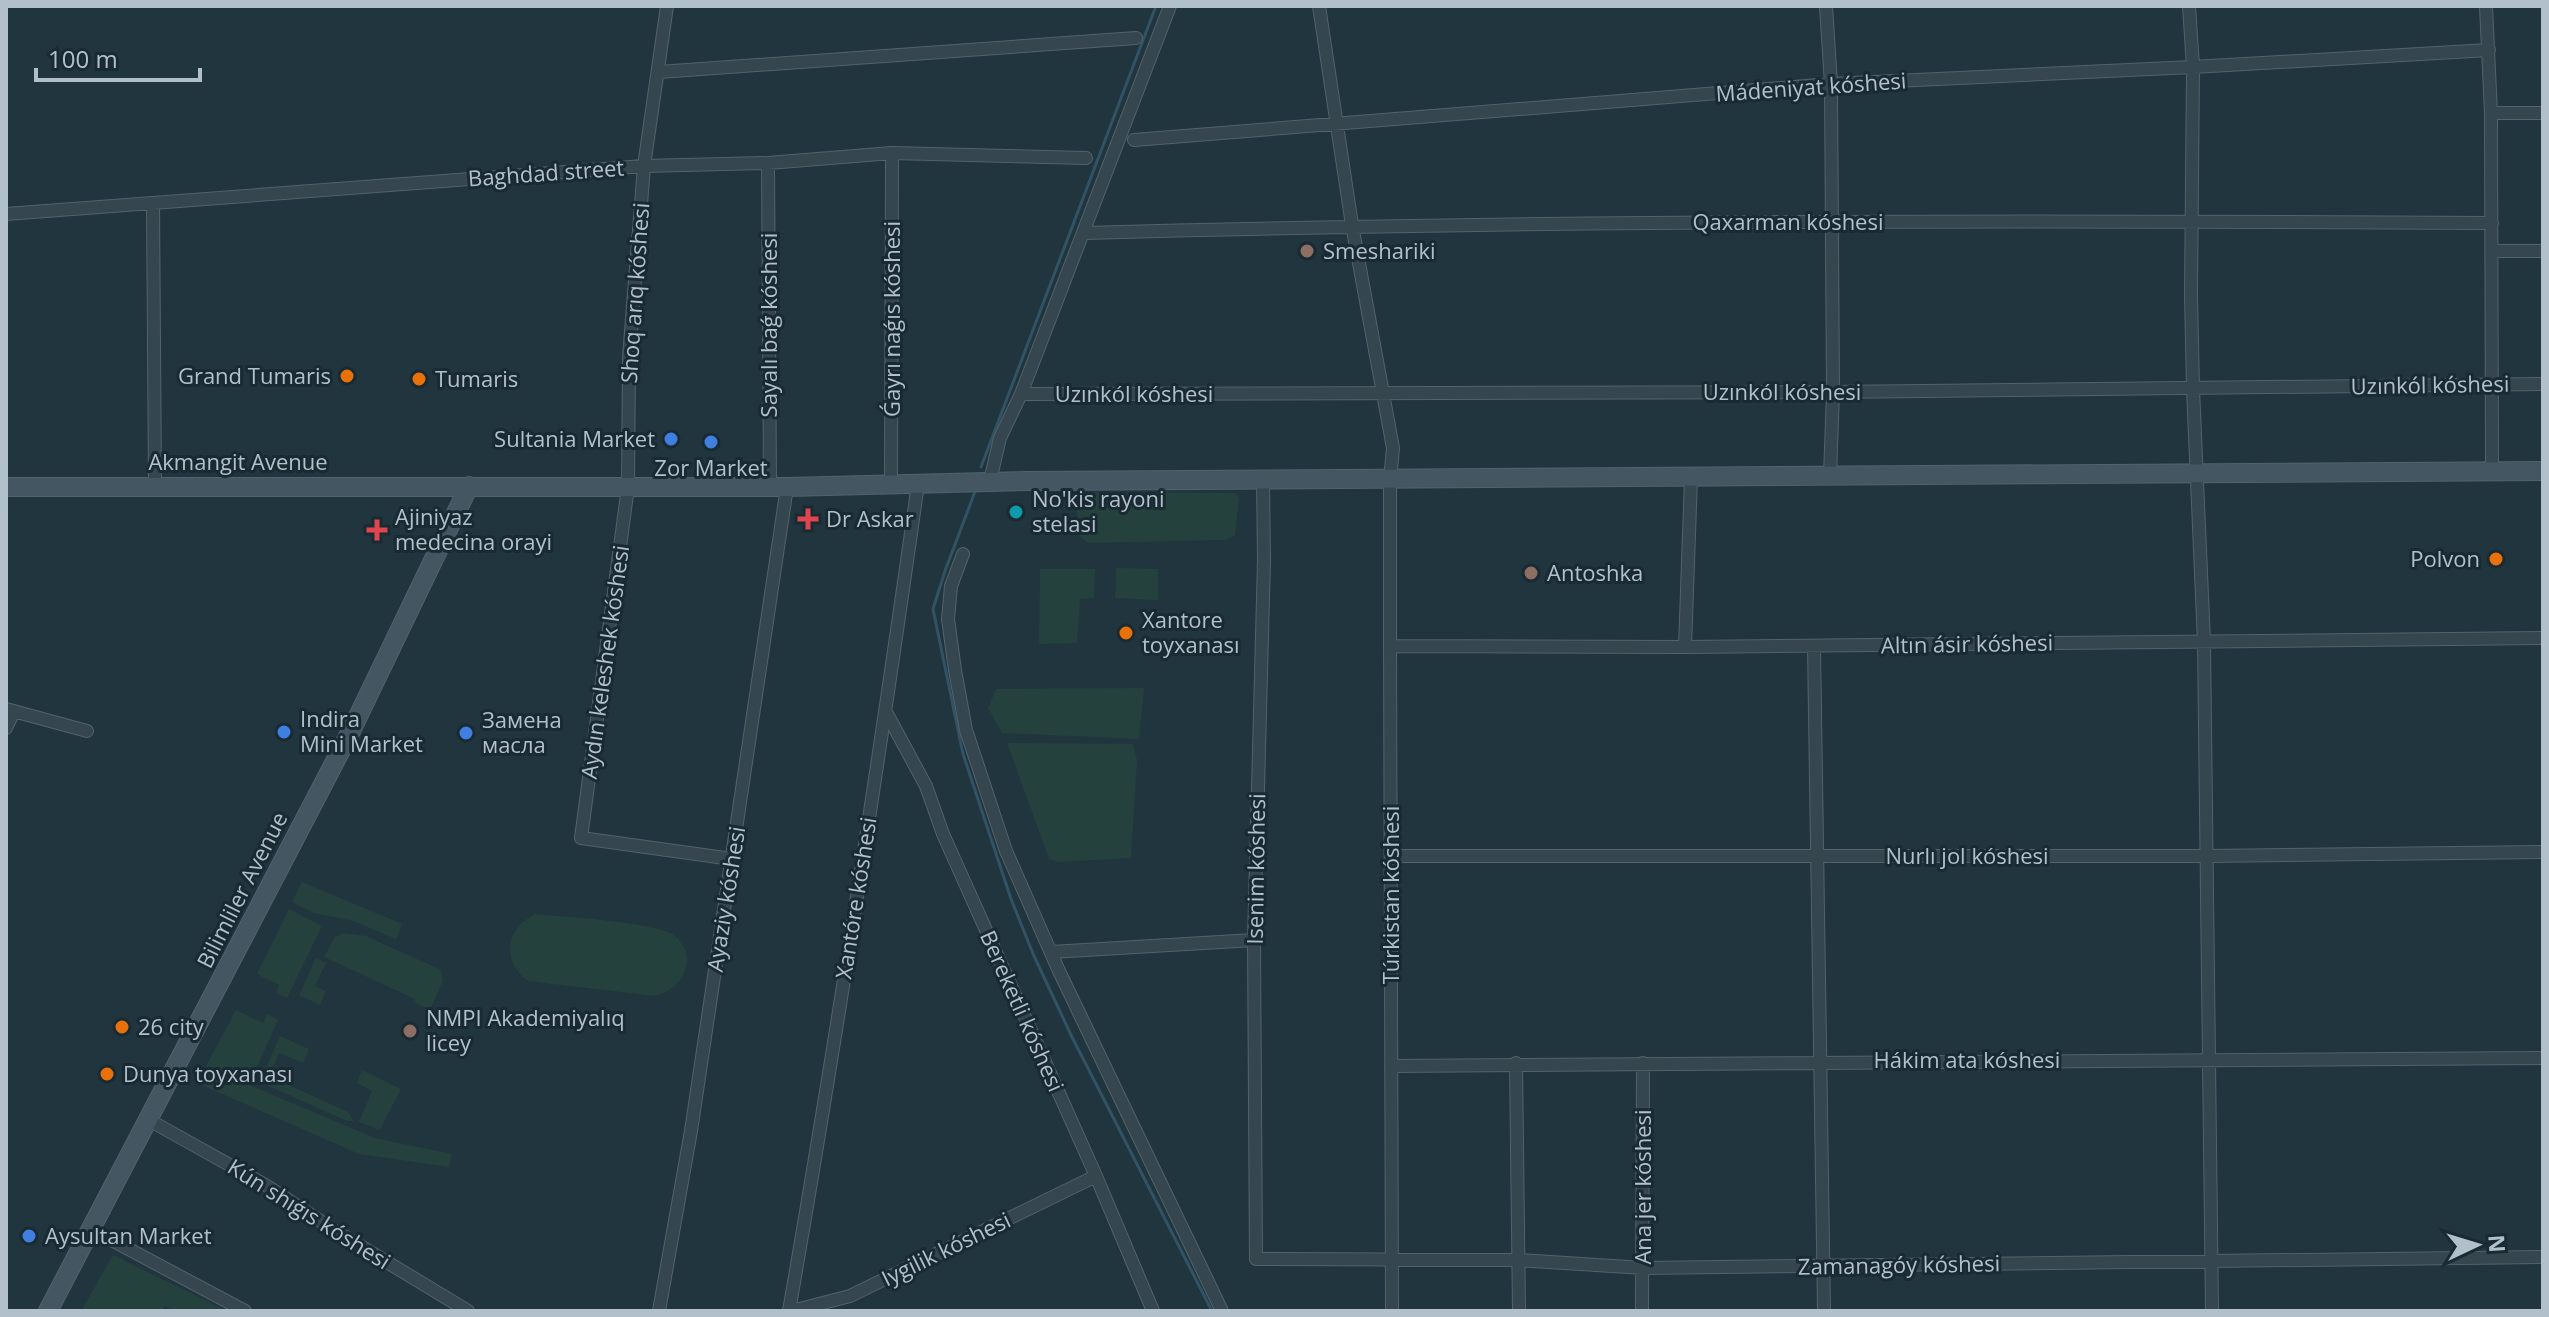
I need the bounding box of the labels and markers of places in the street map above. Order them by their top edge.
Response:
place label: Smeshariki [1323,235,1436,265]
marker: Smeshariki [1298,242,1316,260]
place label: Grand Tumaris [178,360,331,390]
place label: Tumaris [435,363,518,393]
marker: Grand Tumaris [338,367,356,385]
marker: Tumaris [410,370,428,388]
place label: Sultania Market [494,423,655,453]
marker: Sultania Market [662,430,680,448]
marker: Zor Market [702,433,720,451]
place label: Zor Market [654,452,768,482]
place label: No'kis rayoni stelasi [1032,483,1164,538]
place label: Ajiniyaz medecina orayi [395,501,552,556]
place label: Dr Askar [826,503,914,533]
marker: No'kis rayoni stelasi [1007,503,1025,521]
marker: Dr Askar [797,508,819,530]
marker: Ajiniyaz medecina orayi [366,519,388,541]
place label: Polvon [2410,543,2480,573]
marker: Polvon [2487,550,2505,568]
place label: Antoshka [1547,557,1643,587]
marker: Antoshka [1522,564,1540,582]
place label: Xantore toyxanası [1142,604,1240,659]
marker: Xantore toyxanası [1117,624,1135,642]
place label: Indira Mini Market [300,703,423,758]
place label: Замена масла [482,704,562,759]
marker: Indira Mini Market [275,723,293,741]
marker: Замена масла [457,724,475,742]
place label: NMPI Akademiyalıq licey [426,1002,625,1057]
place label: 26 city [138,1011,205,1041]
marker: 26 city [113,1018,131,1036]
marker: NMPI Akademiyalıq licey [401,1022,419,1040]
place label: Dunya toyxanası [123,1058,293,1088]
marker: Dunya toyxanası [98,1065,116,1083]
place label: Aysultan Market [45,1220,212,1250]
marker: Aysultan Market [20,1227,38,1245]

